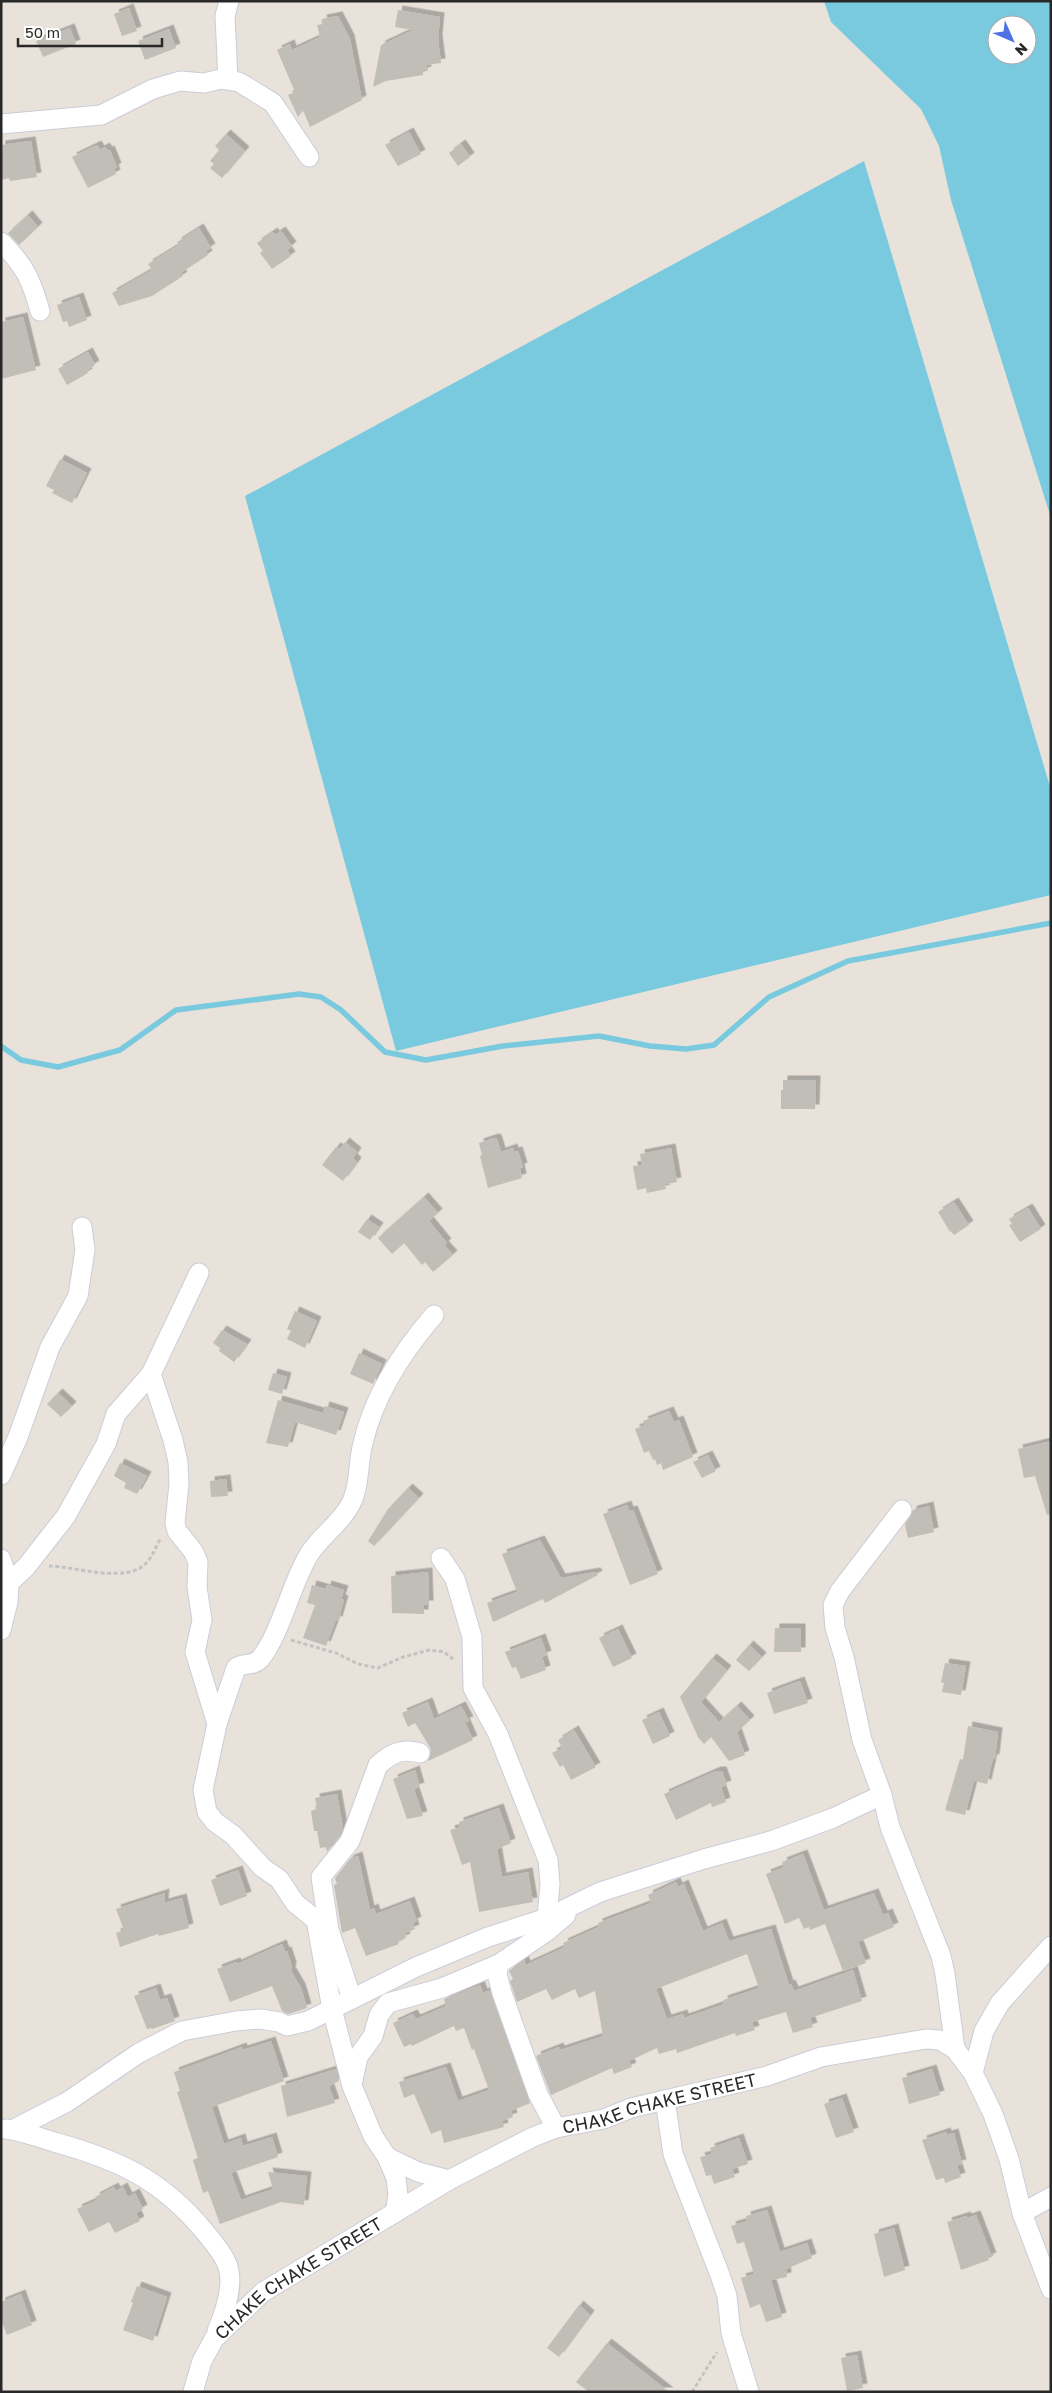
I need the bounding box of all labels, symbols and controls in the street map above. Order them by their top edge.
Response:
scale bar [18,15,161,47]
north arrow [987,15,1037,65]
text: 50 m [25,23,60,41]
text: N [1012,40,1031,59]
street label: CHAKE CHAKE STREET [560,2068,759,2138]
street label: CHAKE CHAKE STREET [210,2212,386,2344]

